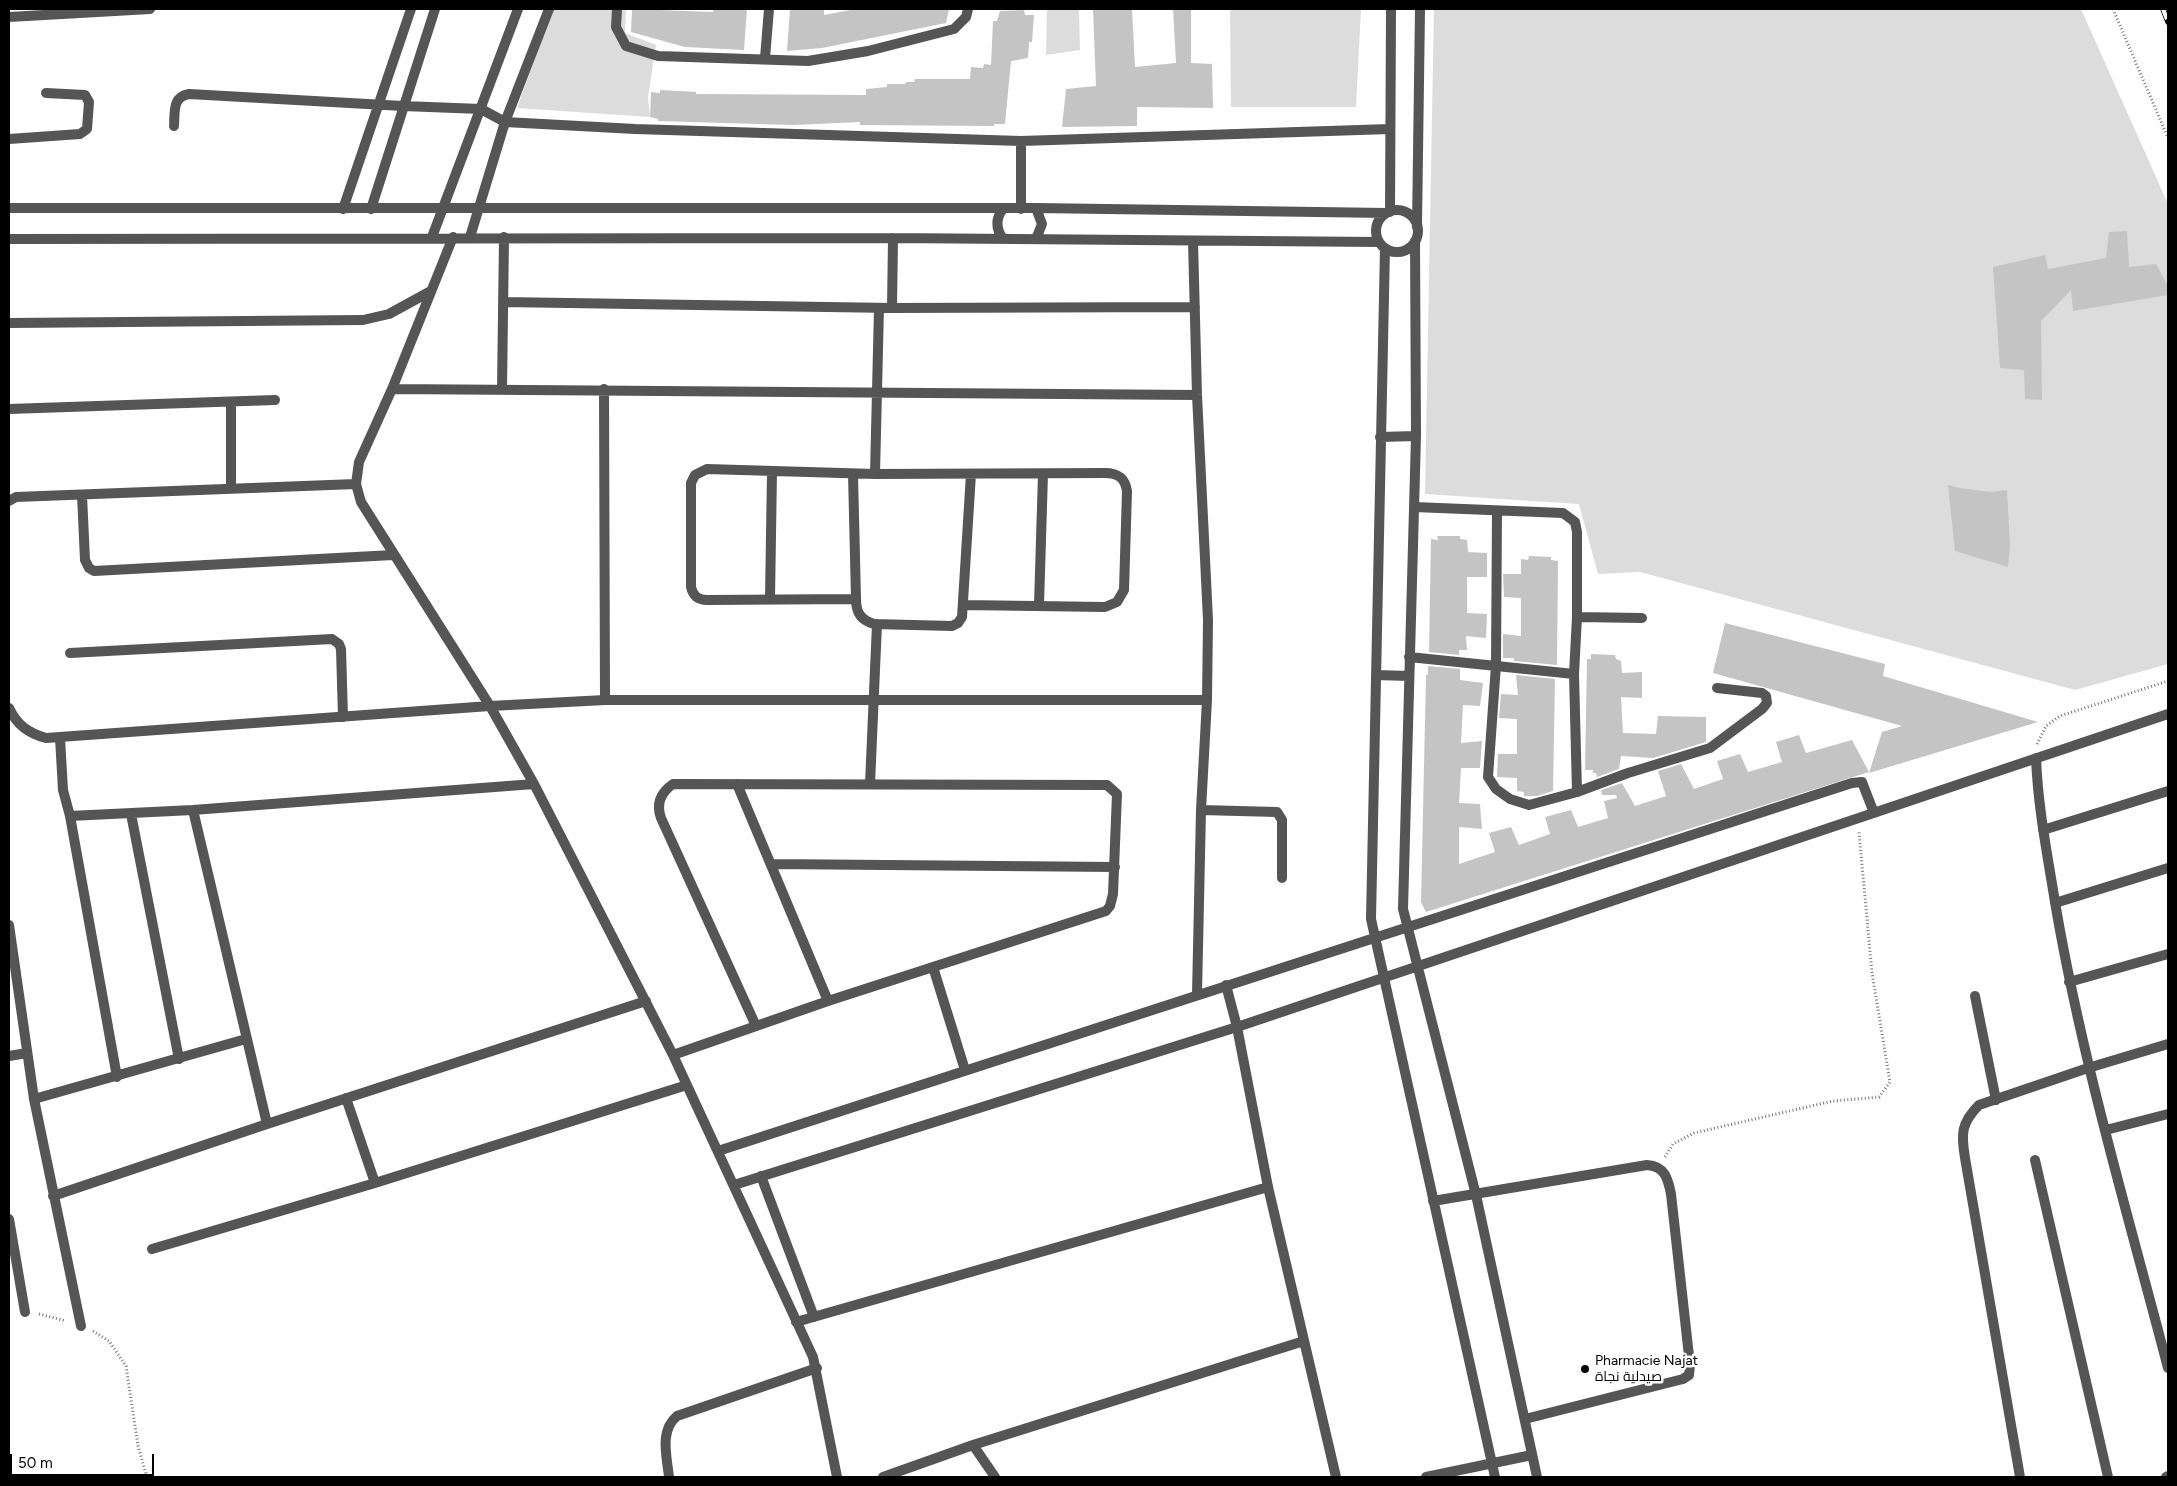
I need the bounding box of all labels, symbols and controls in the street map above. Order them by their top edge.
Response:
place label: Pharmacie Najat صيدلية نجاة [1595,1353,1698,1385]
marker: Pharmacie Najat صيدلية نجاة [1579,1363,1591,1375]
scale bar [12,1444,156,1476]
text: 50 m [18,1454,53,1472]

